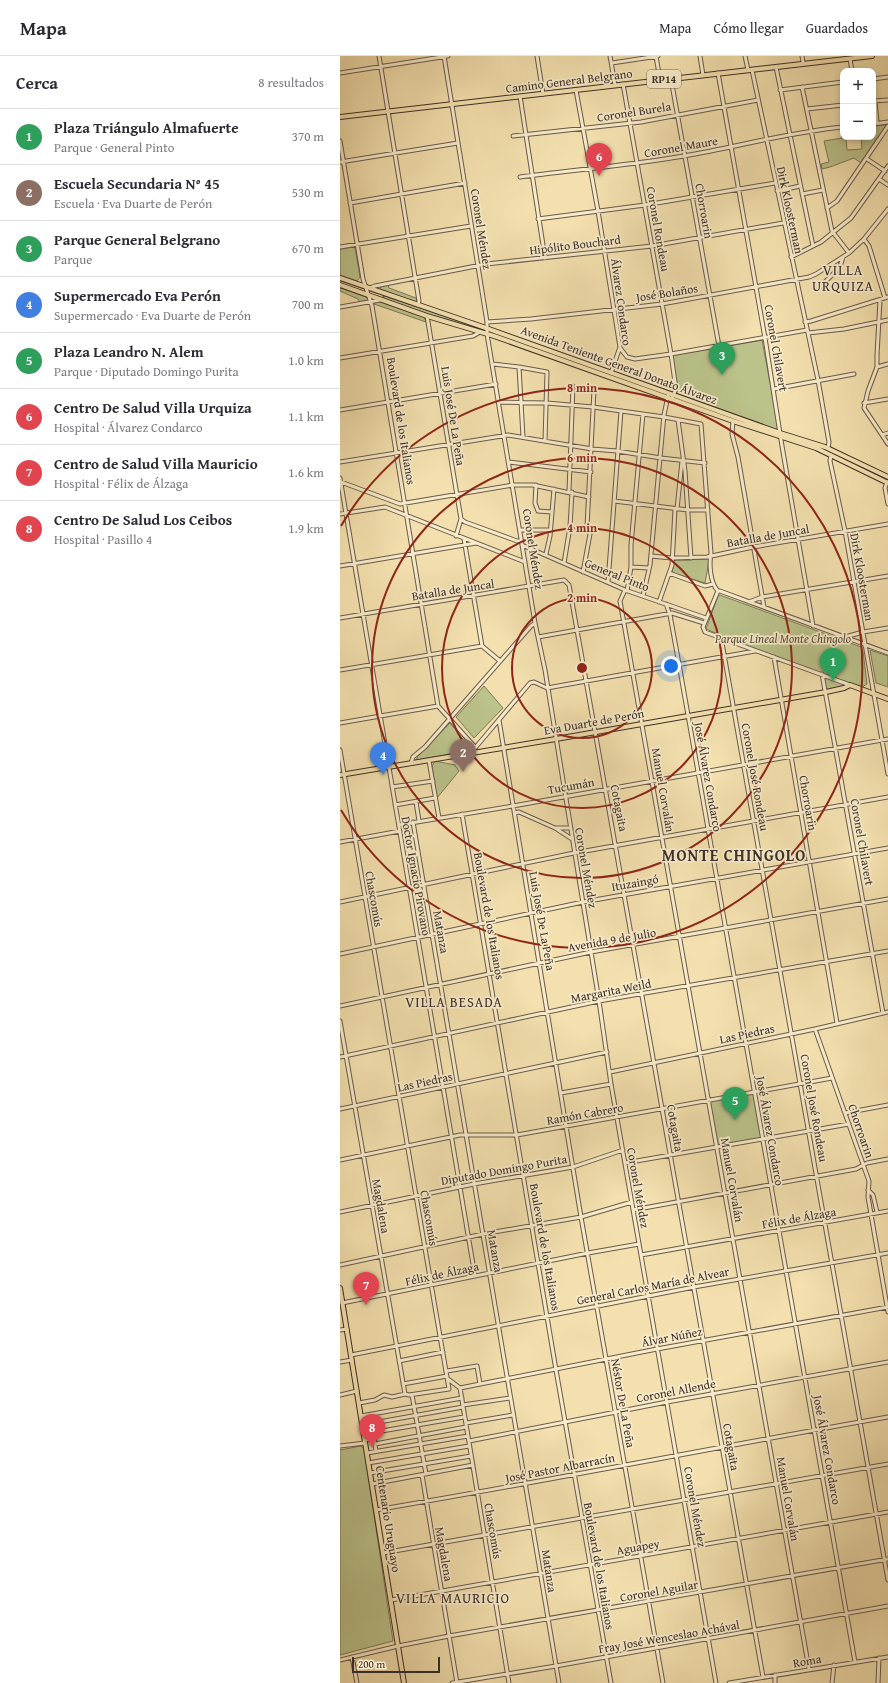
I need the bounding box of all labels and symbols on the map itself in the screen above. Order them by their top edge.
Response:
street label: Camino General Belgrano [505,64,633,97]
road number: RP14 [647,70,681,88]
street label: Coronel Burela [596,97,672,126]
street label: Coronel Maure [643,132,719,161]
pin: 6 [586,143,612,176]
street label: Dirk Kloosterman [773,165,808,255]
street label: Chorroarin [691,182,718,240]
street label: Coronel Rondeau [643,185,674,273]
street label: Coronel Méndez [467,187,496,270]
street label: Hipólito Bouchard [528,230,622,259]
street label: Álvarez Condarco [607,257,636,347]
district label: VILLA URQUIZA [812,260,874,296]
street label: José Bolaños [633,279,699,306]
street label: Coronel Chilavert [760,303,793,393]
street label: Avenida Teniente General Donato Álvarez [519,321,720,408]
pin: 3 [709,342,735,375]
street label: Boulevard de los Italianos [383,356,420,486]
street label: Luis José De La Peña [437,365,470,467]
text: 8 min [567,379,597,396]
text: 6 min [567,449,597,466]
street label: Coronel Méndez [519,507,548,590]
text: 4 min [567,519,597,536]
street label: Batalla de Juncal [725,520,811,551]
street label: Dirk Kloosterman [846,532,879,622]
street label: General Pinto [582,554,652,595]
street label: Batalla de Juncal [410,574,496,604]
text: 2 min [567,589,597,606]
park label: Parque Lineal Monte Chingolo [714,630,851,647]
pin: 1 [820,648,846,681]
your location [661,656,681,676]
centre of rings [575,661,589,675]
street label: Eva Duarte de Perón [542,704,646,739]
street label: José Álvarez Condarco [690,719,726,833]
street label: Coronel José Rondeau [738,722,773,832]
pin: 2 [450,739,476,772]
pin: 4 [370,742,396,775]
street label: Manuel Corvalán [648,746,679,834]
street label: Tucumán [546,773,596,798]
street label: Chorroarin [795,774,822,832]
street label: Cotagaita [607,783,632,833]
street label: Coronel Chilavert [846,797,879,887]
street label: Doctor Ignacio Pirovano [398,815,435,937]
street label: Coronel Méndez [571,826,602,909]
district label: MONTE CHINGOLO [662,843,806,867]
street label: Boulevard de los Italianos [470,851,509,981]
street label: Chascomús [361,870,388,928]
street label: Luis José De La Peña [525,870,560,972]
street label: Ituzaingó [610,870,660,895]
street label: Matanza [429,909,454,955]
street label: Avenida 9 de Julio [567,923,657,956]
street label: Margarita Weild [569,974,653,1007]
district label: VILLA BESADA [405,992,503,1012]
street label: Las Piedras [718,1019,776,1048]
street label: Coronel José Rondeau [797,1053,832,1163]
street label: Las Piedras [396,1067,454,1096]
street label: José Álvarez Condarco [752,1073,788,1187]
pin: 5 [722,1087,748,1120]
street label: Ramón Cabrero [545,1098,625,1129]
street label: Chorroarin [844,1102,879,1160]
street label: Cotagaita [663,1103,688,1153]
street label: Manuel Corvalán [717,1136,748,1224]
street label: Coronel Méndez [623,1146,654,1229]
street label: Diputado Domingo Purita [439,1150,569,1189]
street label: Magdalena [368,1177,395,1235]
street label: Boulevard de los Italianos [526,1182,565,1312]
street label: Chascomús [416,1189,443,1247]
street label: Félix de Álzaga [761,1203,838,1232]
street label: Matanza [483,1228,508,1274]
street label: Félix de Álzaga [404,1257,481,1290]
street label: General Carlos María de Alvear [575,1262,731,1309]
pin: 7 [353,1272,379,1305]
street label: Álvar Núñez [640,1322,704,1351]
street label: Néstor De La Peña [607,1357,640,1449]
street label: Coronel Allende [635,1374,717,1407]
street label: José Álvarez Condarco [809,1392,845,1506]
pin: 8 [359,1414,385,1447]
street label: Cotagaita [719,1422,744,1472]
street label: José Pastor Albarracín [502,1449,616,1487]
street label: Manuel Corvalán [773,1455,804,1543]
street label: Centenario Uruguayo [372,1464,405,1573]
street label: Coronel Méndez [680,1465,711,1548]
street label: Boulevard de los Italianos [580,1501,619,1631]
street label: Chascomús [480,1502,507,1560]
street label: Magdalena [431,1525,458,1583]
street label: Aguapey [615,1534,661,1559]
street label: Matanza [538,1548,561,1594]
street label: Coronel Aguilar [619,1575,699,1606]
district label: VILLA MAURICIO [396,1588,510,1608]
street label: Fray José Wenceslao Achával [597,1616,741,1657]
street label: Roma [791,1650,823,1671]
scale bar [352,1655,440,1674]

